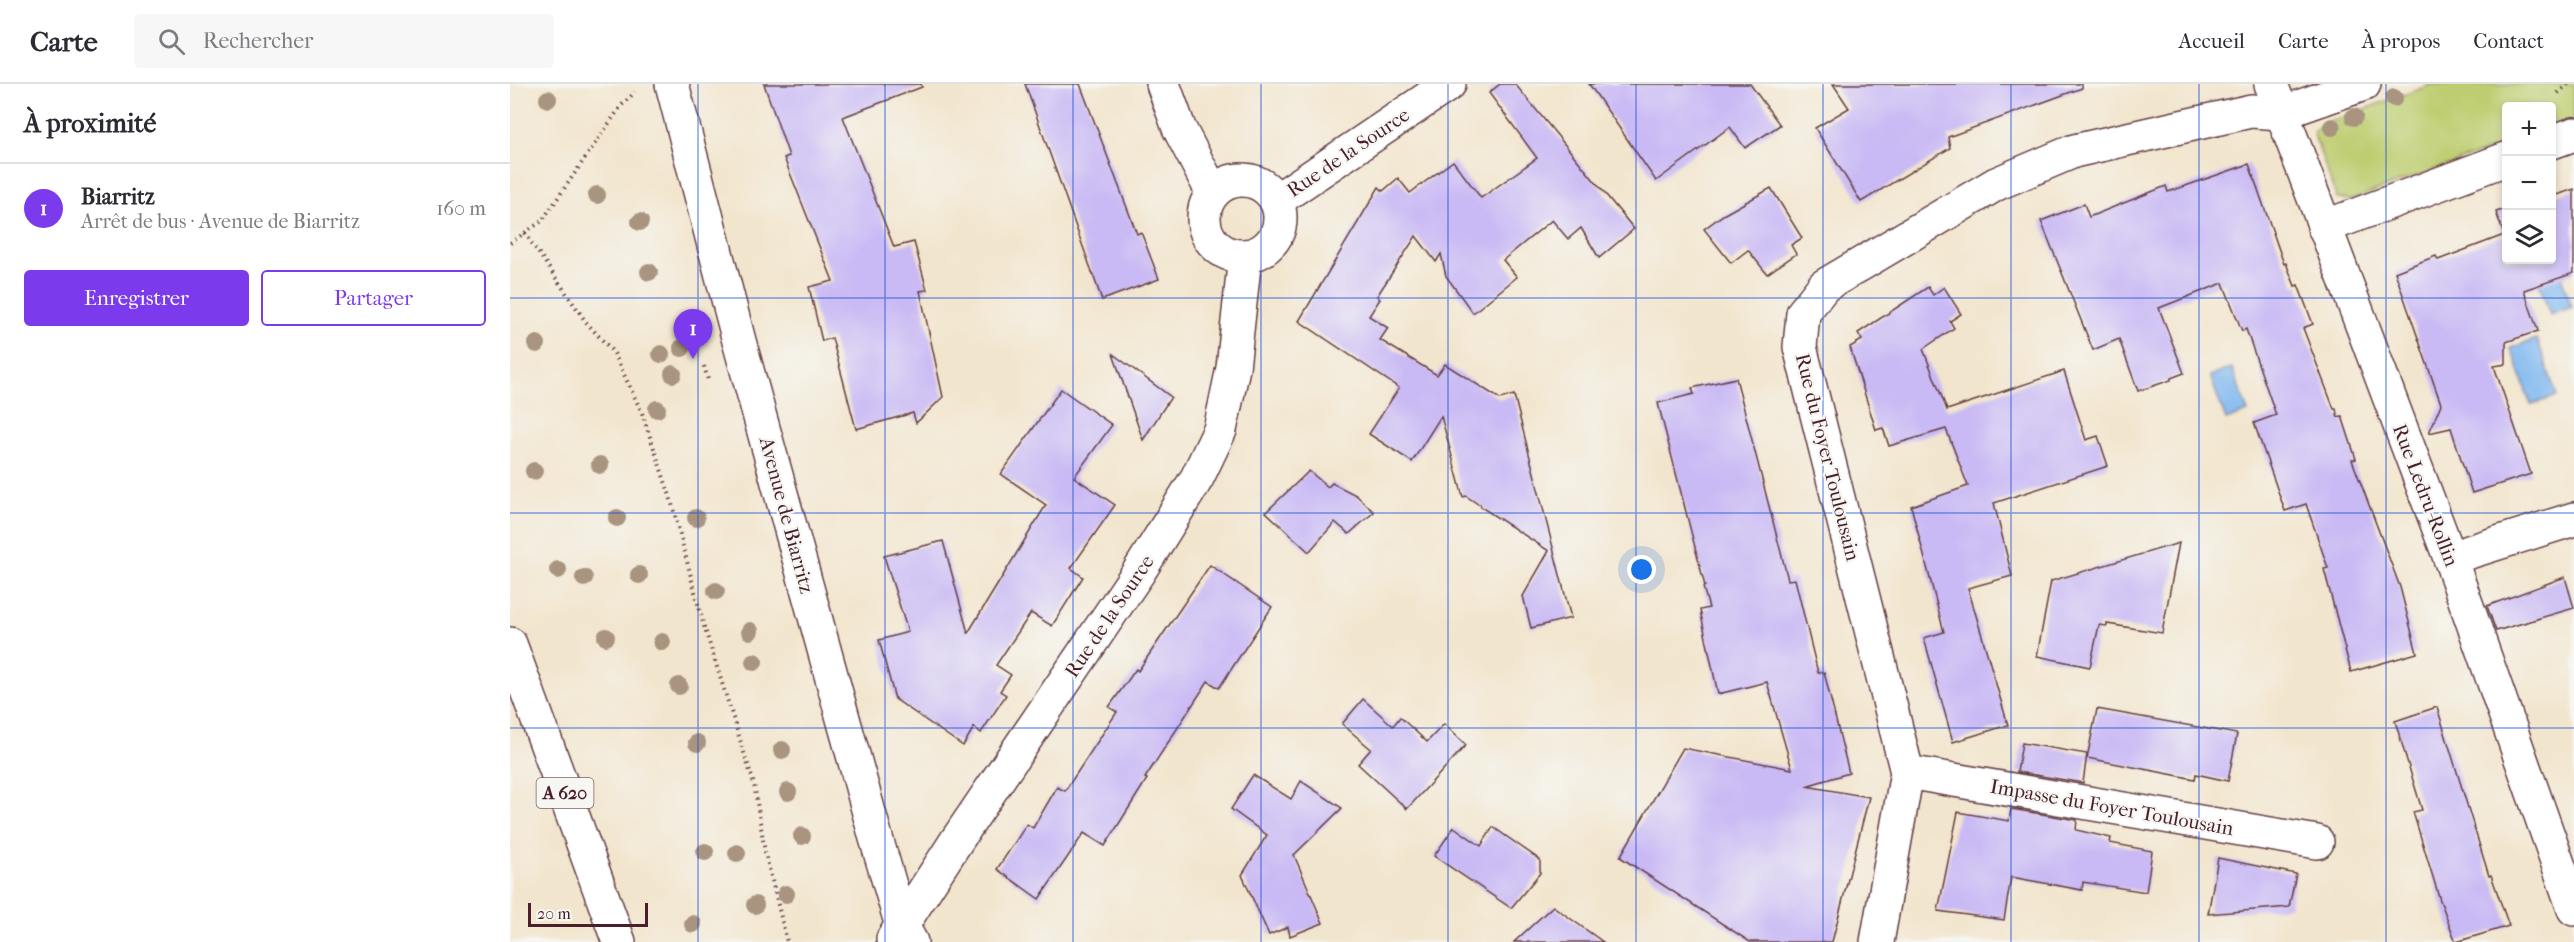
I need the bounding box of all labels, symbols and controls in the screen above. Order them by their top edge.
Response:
search box [134,14,554,68]
text: Carte [30,25,98,58]
icon: search [155,25,188,58]
text: Rechercher [203,28,313,54]
text: Accueil [2179,29,2245,53]
text: Carte [2278,29,2329,53]
text: À propos [2362,29,2440,53]
text: Contact [2473,29,2544,53]
map controls [2502,102,2556,264]
button: + [2502,102,2556,156]
street label: Rue de la Source [1283,103,1414,202]
text: À proximité [24,108,156,139]
button: − [2502,156,2556,210]
text: Biarritz [81,184,155,210]
text: 1 [40,197,47,220]
text: 160 m [436,197,486,220]
text: Arrêt de bus · Avenue de Biarritz [81,210,360,233]
button: layers [2502,210,2556,264]
button: Enregistrer [24,270,249,326]
button: Partager [261,270,486,326]
pin: 1 [674,310,712,359]
street label: Rue du Foyer Toulousain [1791,351,1865,564]
street label: Rue Ledru-Rollin [2388,421,2463,570]
street label: Avenue de Biarritz [754,433,818,596]
street label: Rue de la Source [1060,551,1159,682]
your location [1627,555,1656,584]
street label: Impasse du Foyer Toulousain [1988,775,2236,840]
road number: A 620 [536,778,594,808]
scale bar [528,900,648,928]
text: 20 m [537,904,571,923]

